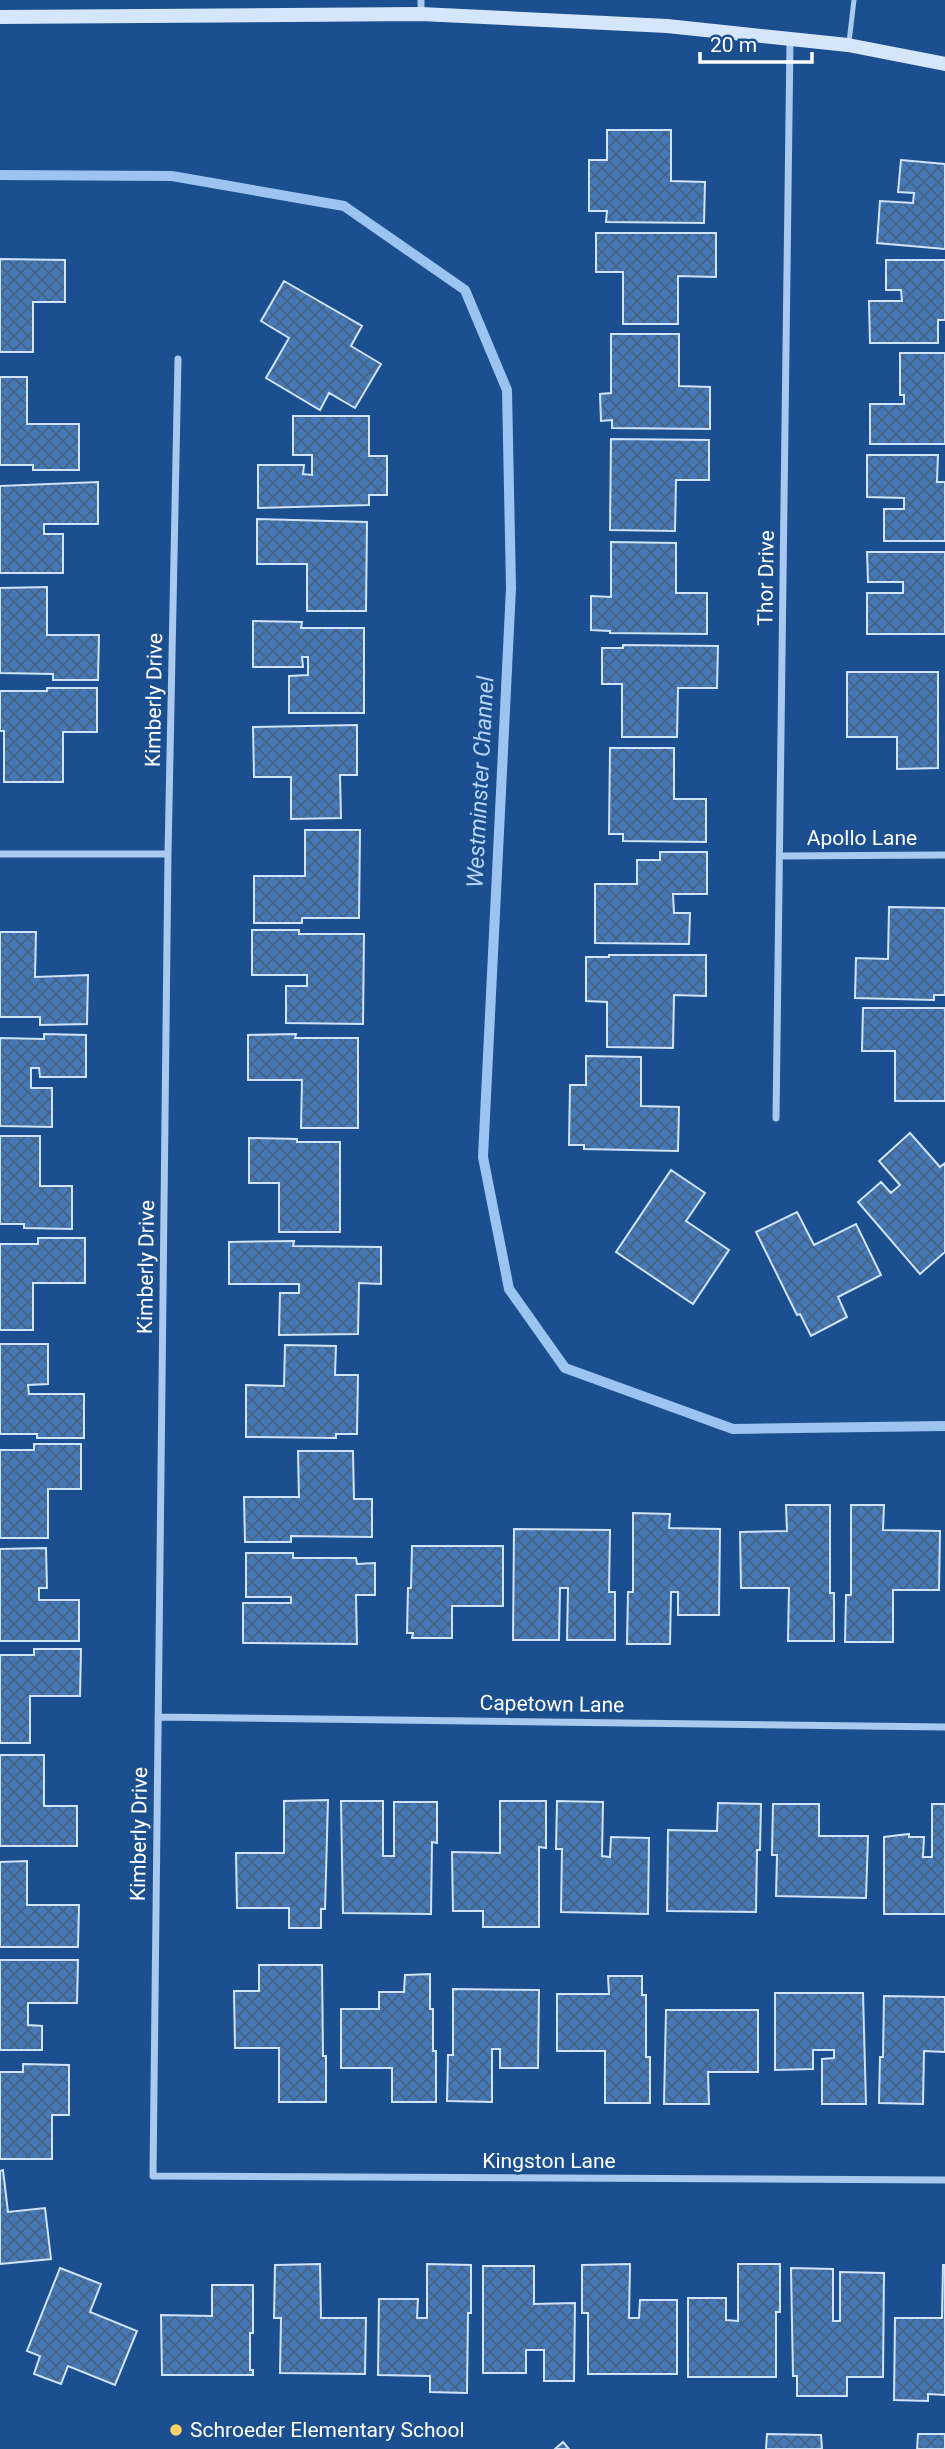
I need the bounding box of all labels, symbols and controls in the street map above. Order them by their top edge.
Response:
scale bar [700,21,812,65]
text: 20 m [710,33,757,57]
street label: Thor Drive [753,530,779,626]
street label: Kimberly Drive [141,633,167,767]
water label: Westminster Channel [461,675,500,889]
street label: Apollo Lane [807,826,917,850]
street label: Kimberly Drive [133,1200,159,1334]
street label: Capetown Lane [479,1691,625,1717]
street label: Kimberly Drive [126,1767,152,1901]
street label: Kingston Lane [482,2149,616,2173]
place label: Schroeder Elementary School [190,2418,465,2442]
marker: Schroeder Elementary School [168,2422,184,2438]

